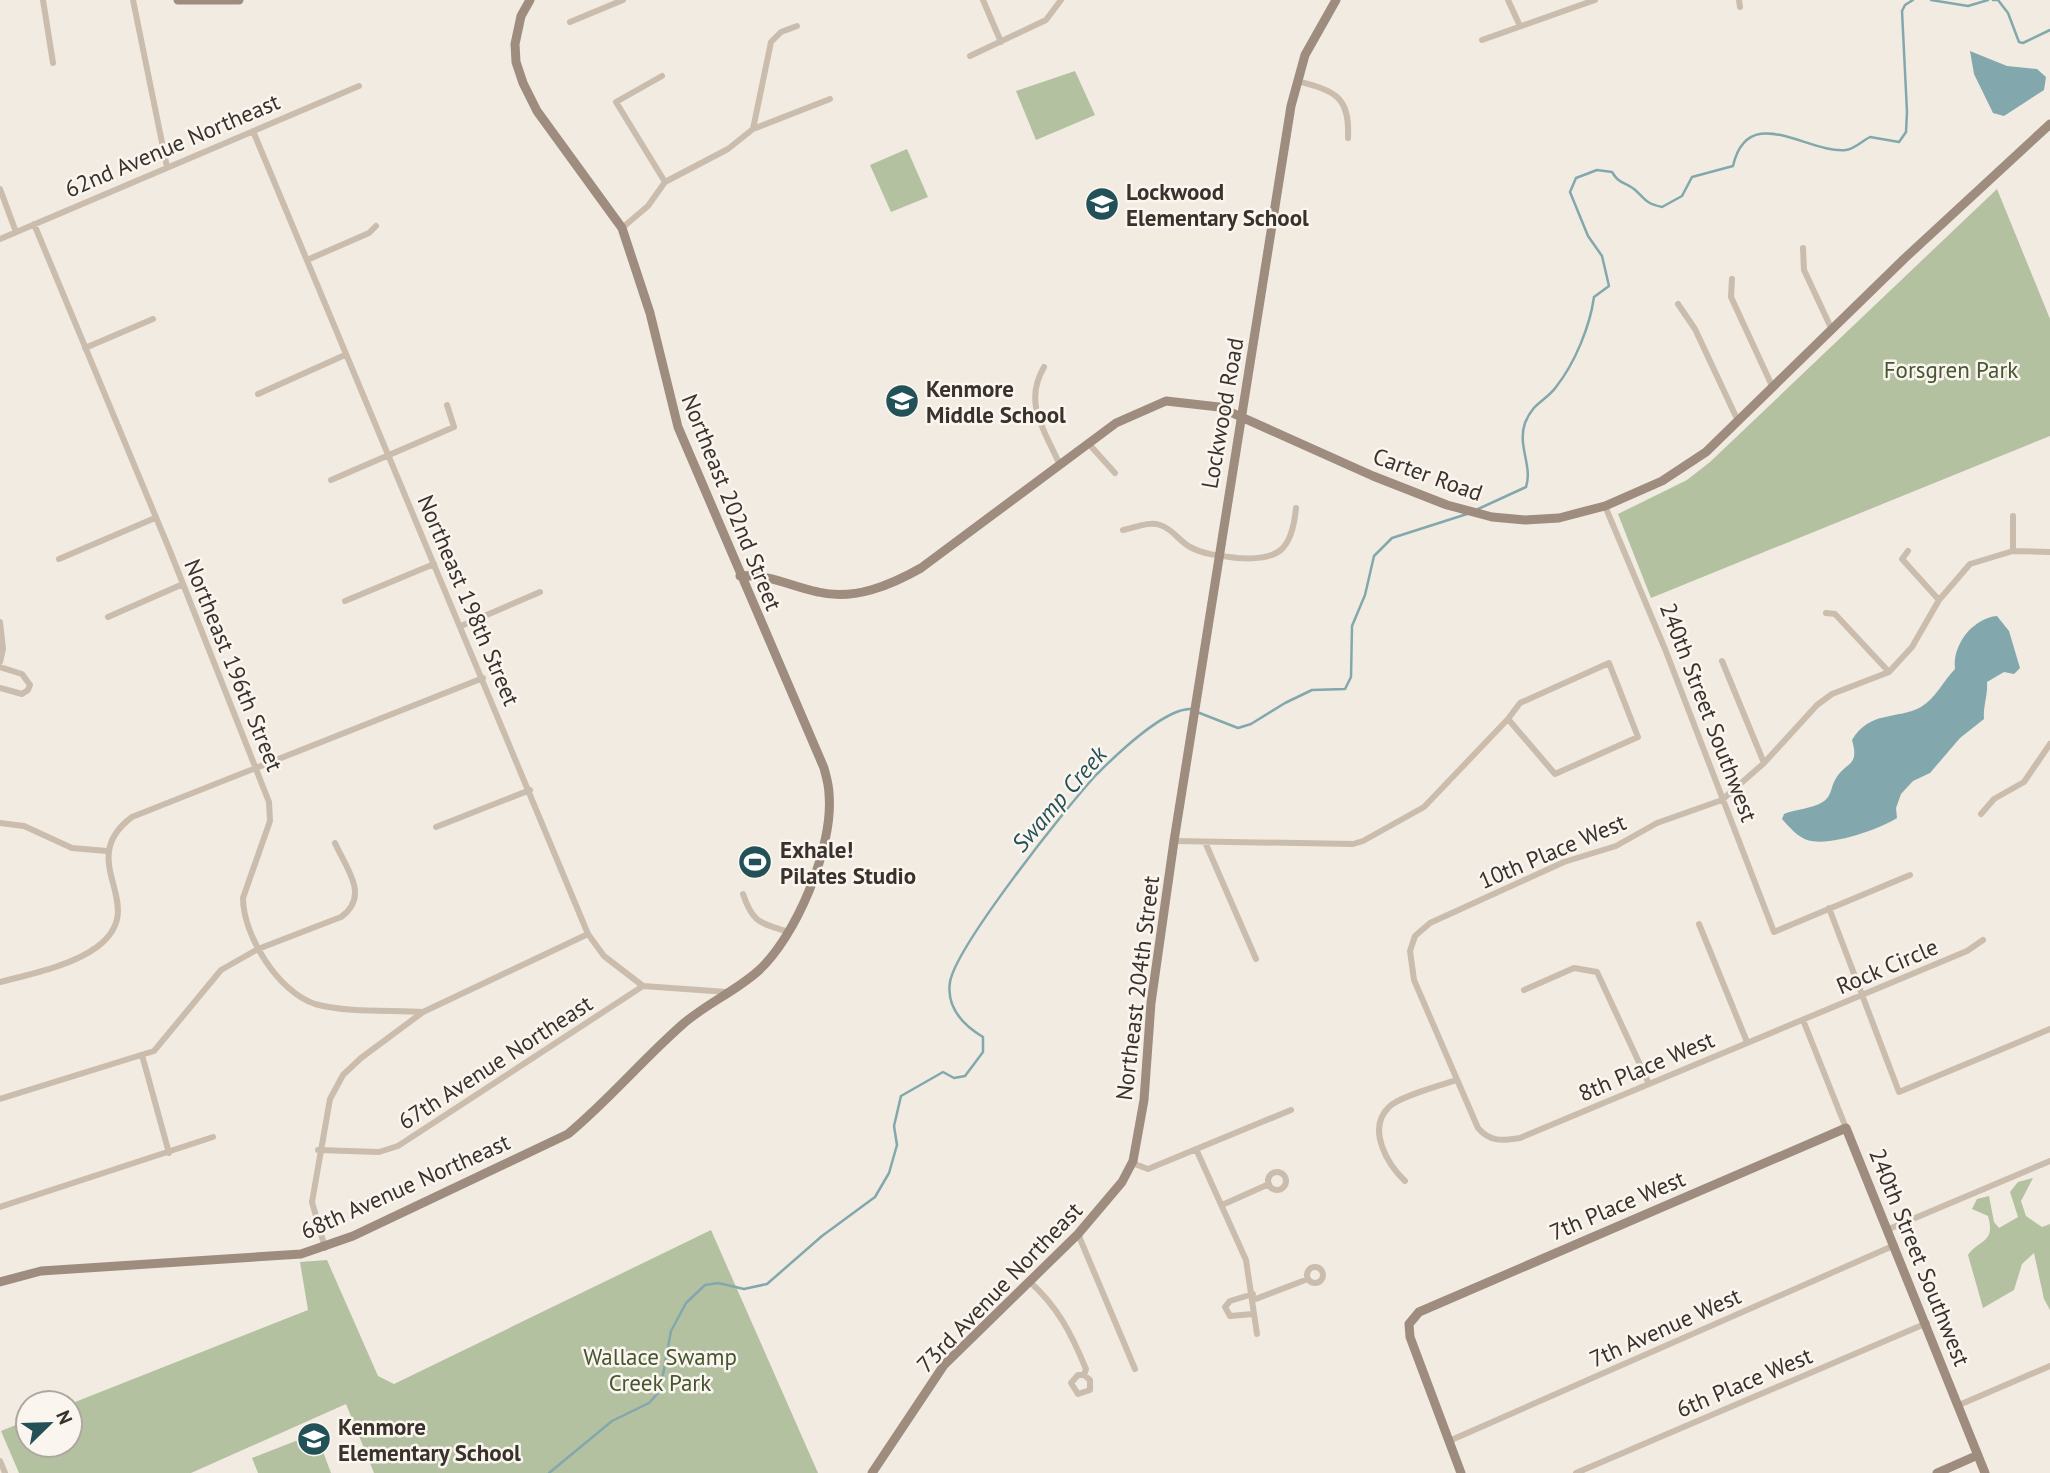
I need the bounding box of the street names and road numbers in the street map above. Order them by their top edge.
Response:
street label: 62nd Avenue Northeast [60,87,284,203]
street label: Lockwood Road [1194,335,1250,491]
street label: Northeast 202nd Street [675,390,789,615]
street label: Carter Road [1369,441,1487,507]
street label: Northeast 198th Street [411,490,527,710]
street label: Northeast 196th Street [178,555,290,776]
street label: 240th Street Southwest [1654,598,1764,826]
street label: 10th Place West [1474,807,1630,895]
street label: Northeast 204th Street [1109,874,1165,1102]
street label: Rock Circle [1832,932,1942,1000]
street label: 67th Avenue Northeast [393,988,598,1136]
street label: 8th Place West [1574,1024,1718,1108]
street label: 68th Avenue Northeast [296,1127,514,1245]
street label: 240th Street Southwest [1863,1144,1977,1370]
street label: 7th Place West [1545,1163,1689,1246]
street label: 73rd Avenue Northeast [910,1196,1088,1378]
street label: 7th Avenue West [1585,1281,1745,1373]
street label: 6th Place West [1672,1340,1816,1424]

